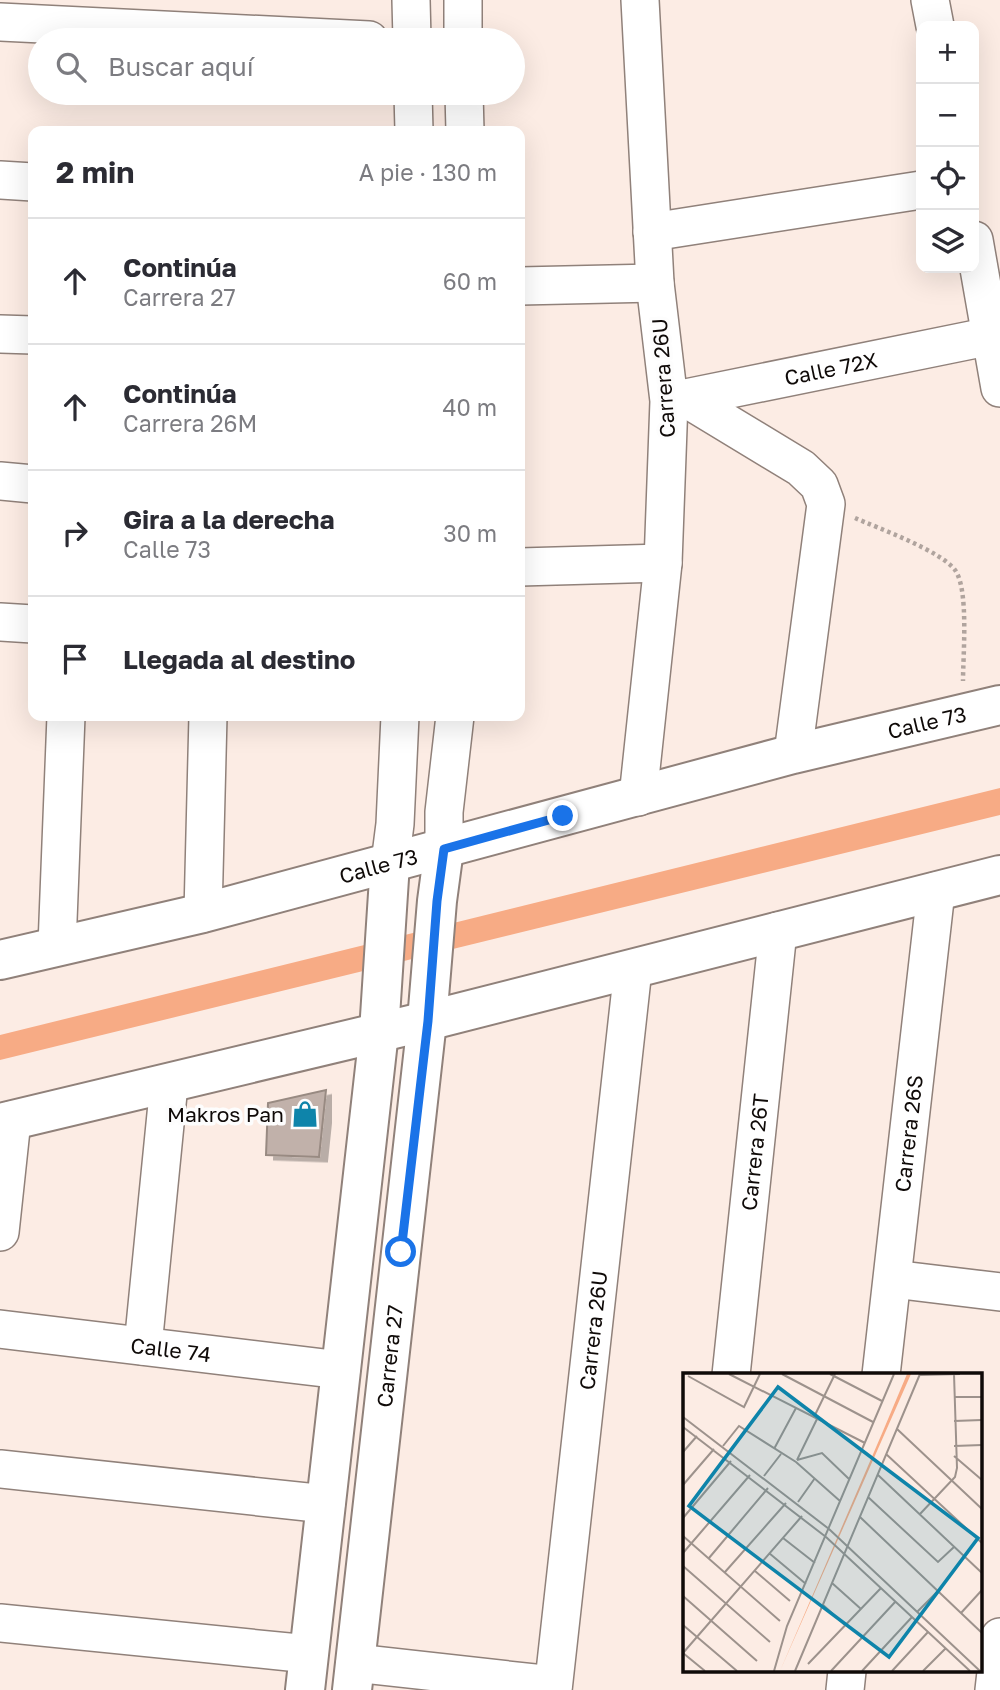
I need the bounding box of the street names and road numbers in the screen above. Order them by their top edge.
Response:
street label: Carrera 26U [646,317,680,439]
street label: Calle 72X [782,346,880,391]
street label: Calle 73 [885,700,969,744]
street label: Calle 73 [336,843,421,889]
street label: Carrera 26S [889,1073,928,1194]
street label: Carrera 26T [735,1092,774,1212]
street label: Carrera 26U [573,1269,612,1391]
street label: Carrera 27 [371,1303,408,1409]
street label: Calle 74 [129,1332,212,1367]

